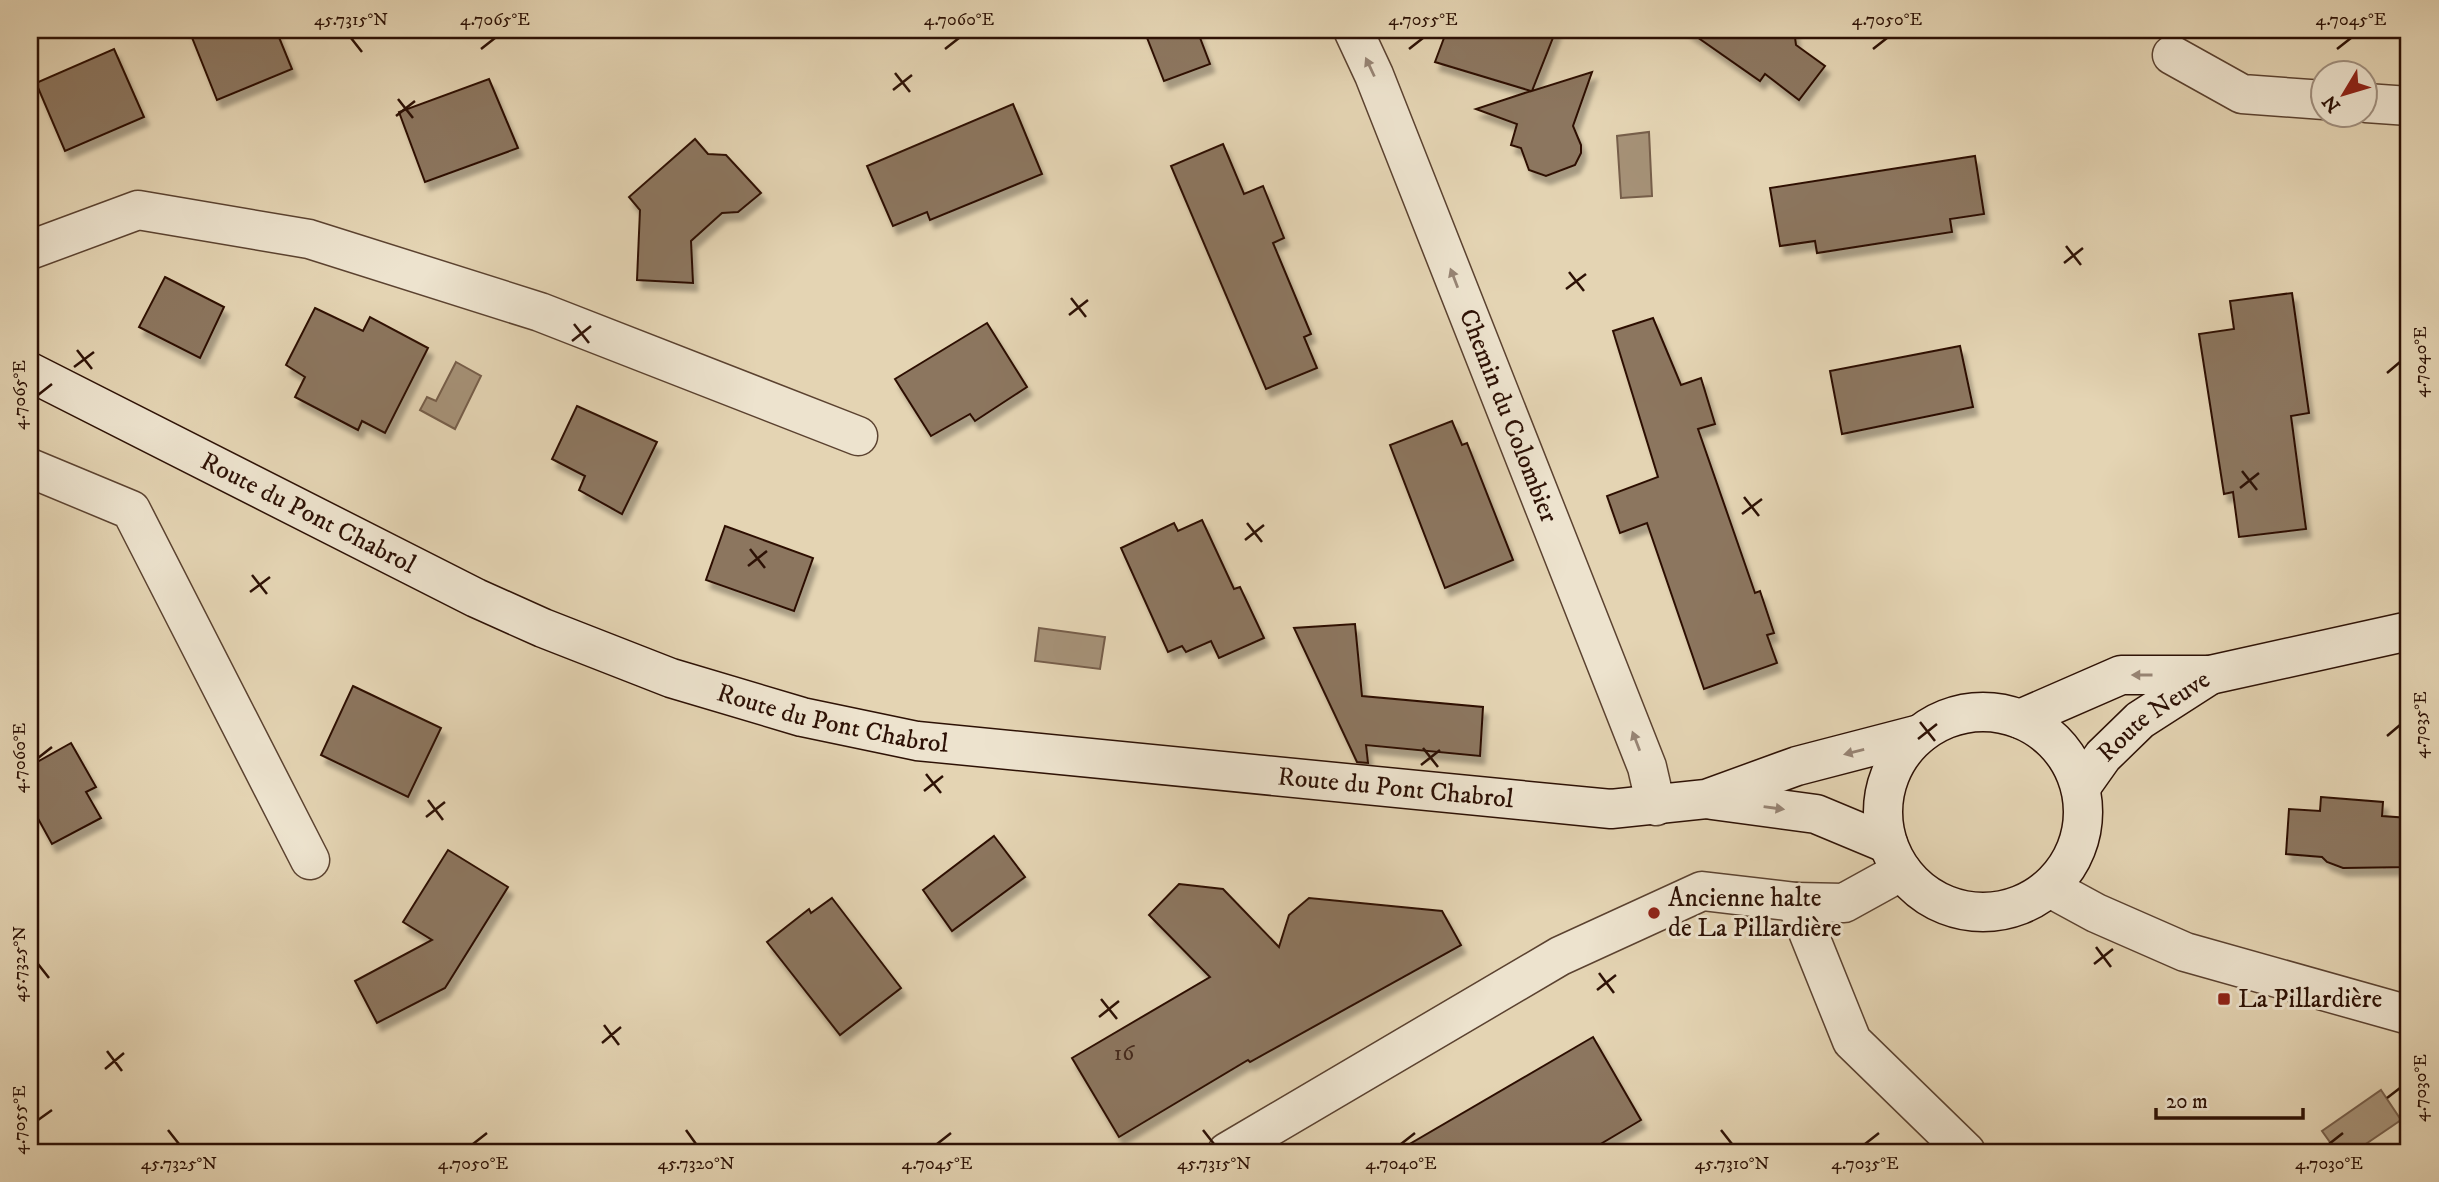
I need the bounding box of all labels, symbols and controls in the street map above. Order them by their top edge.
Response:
text: 45.7315°N [314,9,388,31]
text: 4.7065°E [460,9,530,31]
text: 4.7060°E [924,9,995,31]
text: 4.7055°E [1388,9,1458,31]
text: 4.7050°E [1852,9,1922,31]
text: 4.7045°E [2316,9,2387,31]
one-way arrow [1365,57,1376,77]
north arrow [2310,60,2380,130]
text: N [2318,90,2346,117]
one-way arrow [1449,268,1460,289]
street label: Chemin du Colombier [1451,304,1566,528]
text: 4.7040°E [2410,326,2432,398]
text: 4.7065°E [9,360,31,430]
street label: Route du Pont Chabrol [195,445,422,581]
street label: Route Neuve [2090,663,2216,769]
one-way arrow [2131,669,2153,681]
street label: Route du Pont Chabrol [713,676,950,761]
text: 4.7035°E [2410,691,2432,759]
text: 4.7060°E [9,722,31,793]
one-way arrow [1631,730,1642,751]
one-way arrow [1843,747,1865,758]
street label: Route du Pont Chabrol [1276,760,1515,816]
one-way arrow [1763,803,1785,814]
place label: Ancienne halte de La Pillardière [1668,882,1842,945]
marker: Ancienne halte de La Pillardière [1646,905,1662,921]
text: 45.7325°N [9,926,31,1002]
place label: La Pillardière [2238,983,2382,1016]
marker: La Pillardière [2216,991,2232,1007]
house number: 16 [1114,1039,1135,1068]
text: 4.7030°E [2410,1054,2432,1122]
scale bar [2156,1077,2302,1121]
text: 4.7055°E [9,1085,31,1155]
text: 20 m [2166,1089,2208,1115]
text: 45.7325°N [141,1153,217,1175]
text: 4.7050°E [438,1153,508,1175]
text: 45.7320°N [657,1153,735,1175]
text: 4.7045°E [902,1153,973,1175]
text: 45.7315°N [1177,1153,1251,1175]
text: 4.7040°E [1365,1153,1437,1175]
text: 45.7310°N [1695,1153,1770,1175]
text: 4.7035°E [1831,1153,1899,1175]
text: 4.7030°E [2295,1153,2363,1175]

